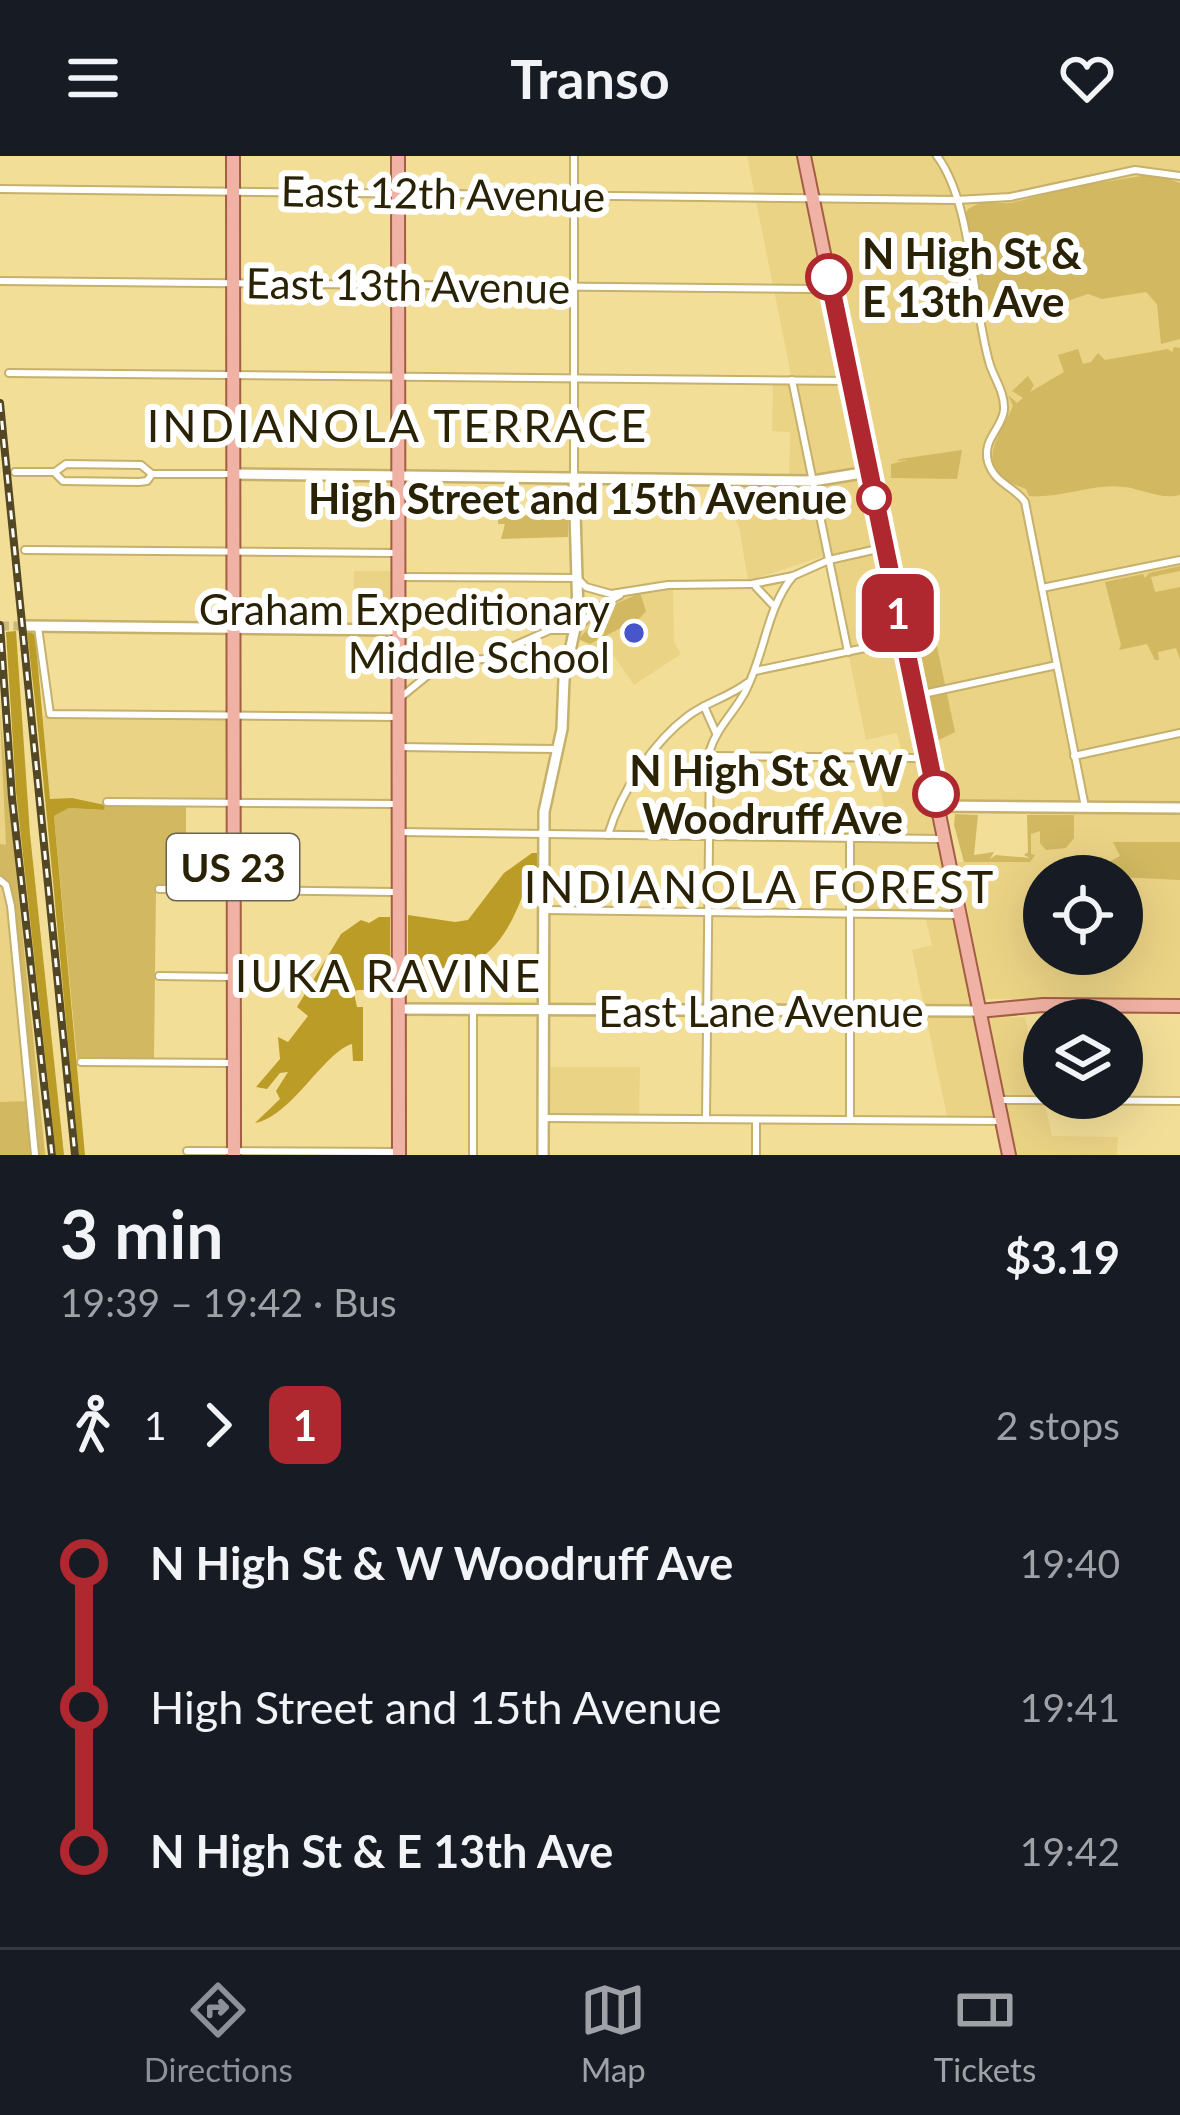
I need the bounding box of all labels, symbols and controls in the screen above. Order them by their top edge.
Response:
icon: menu [60,45,126,111]
icon: heart [1054,45,1120,111]
text: Transo [510,46,670,111]
street label: East 12th Avenue [280,165,606,221]
place label: N High St & E 13th Ave [862,228,1082,326]
marker: N High St & E 13th Ave [807,255,851,299]
street label: East 13th Avenue [245,257,571,313]
district label: INDIANOLA TERRACE [147,398,649,452]
place label: High Street and 15th Avenue [308,473,847,523]
marker: High Street and 15th Avenue [858,482,890,514]
line badge: 1 [859,574,937,652]
place label: Graham Expeditionary Middle School [199,584,610,682]
text: 1 [886,588,910,638]
marker: Graham Expeditionary Middle School [621,620,647,646]
place label: N High St & W Woodruff Ave [629,745,903,843]
marker: N High St & W Woodruff Ave [914,772,958,816]
road number: US 23 [167,834,299,900]
map controls [1023,855,1143,1119]
button: locate [1023,855,1143,975]
district label: INDIANOLA FOREST [524,859,996,913]
district label: IUKA RAVINE [235,948,543,1002]
street label: East Lane Avenue [598,986,924,1036]
button: layers [1023,999,1143,1119]
text: 3 min [60,1194,224,1273]
text: $3.19 [1005,1230,1120,1284]
text: 19:39 – 19:42 · Bus [60,1279,397,1325]
icon: walk [60,1392,126,1458]
icon: forward [185,1392,251,1458]
text: 1 [293,1400,317,1450]
text: 1 [144,1402,167,1448]
text: 2 stops [996,1402,1120,1448]
text: N High St & W Woodruff Ave [150,1536,733,1590]
text: 19:40 [1020,1540,1120,1586]
text: High Street and 15th Avenue [150,1680,721,1734]
text: 19:41 [1020,1684,1120,1730]
text: N High St & E 13th Ave [150,1824,613,1878]
text: 19:42 [1020,1828,1120,1874]
tab: Directions [144,1977,293,2089]
tab: Map [580,1977,646,2089]
tab: Tickets [934,1977,1036,2089]

